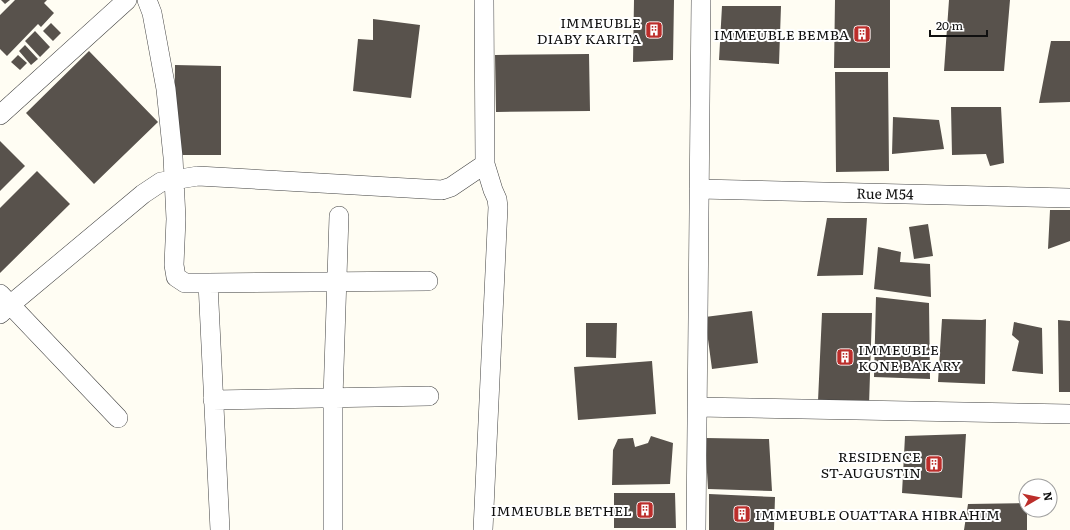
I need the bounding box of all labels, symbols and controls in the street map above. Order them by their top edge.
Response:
place label: IMMEUBLE DIABY KARITA [537,12,642,48]
scale bar [930,12,987,38]
text: 20 m [936,16,963,34]
building icon: IMMEUBLE DIABY KARITA [644,20,664,40]
place label: IMMEUBLE BEMBA [714,24,850,44]
building icon: IMMEUBLE BEMBA [852,24,872,44]
street label: Rue M54 [856,183,914,204]
place label: IMMEUBLE KONE BAKARY [858,339,961,375]
building icon: IMMEUBLE KONE BAKARY [835,347,855,367]
place label: RESIDENCE ST-AUGUSTIN [821,446,921,482]
building icon: RESIDENCE ST-AUGUSTIN [924,454,944,474]
north arrow [1018,478,1058,518]
text: N [1040,490,1057,502]
place label: IMMEUBLE BETHEL [491,500,632,520]
building icon: IMMEUBLE BETHEL [635,500,655,520]
building icon: IMMEUBLE OUATTARA HIBRAHIM [732,504,752,524]
place label: IMMEUBLE OUATTARA HIBRAHIM [755,504,1000,524]

